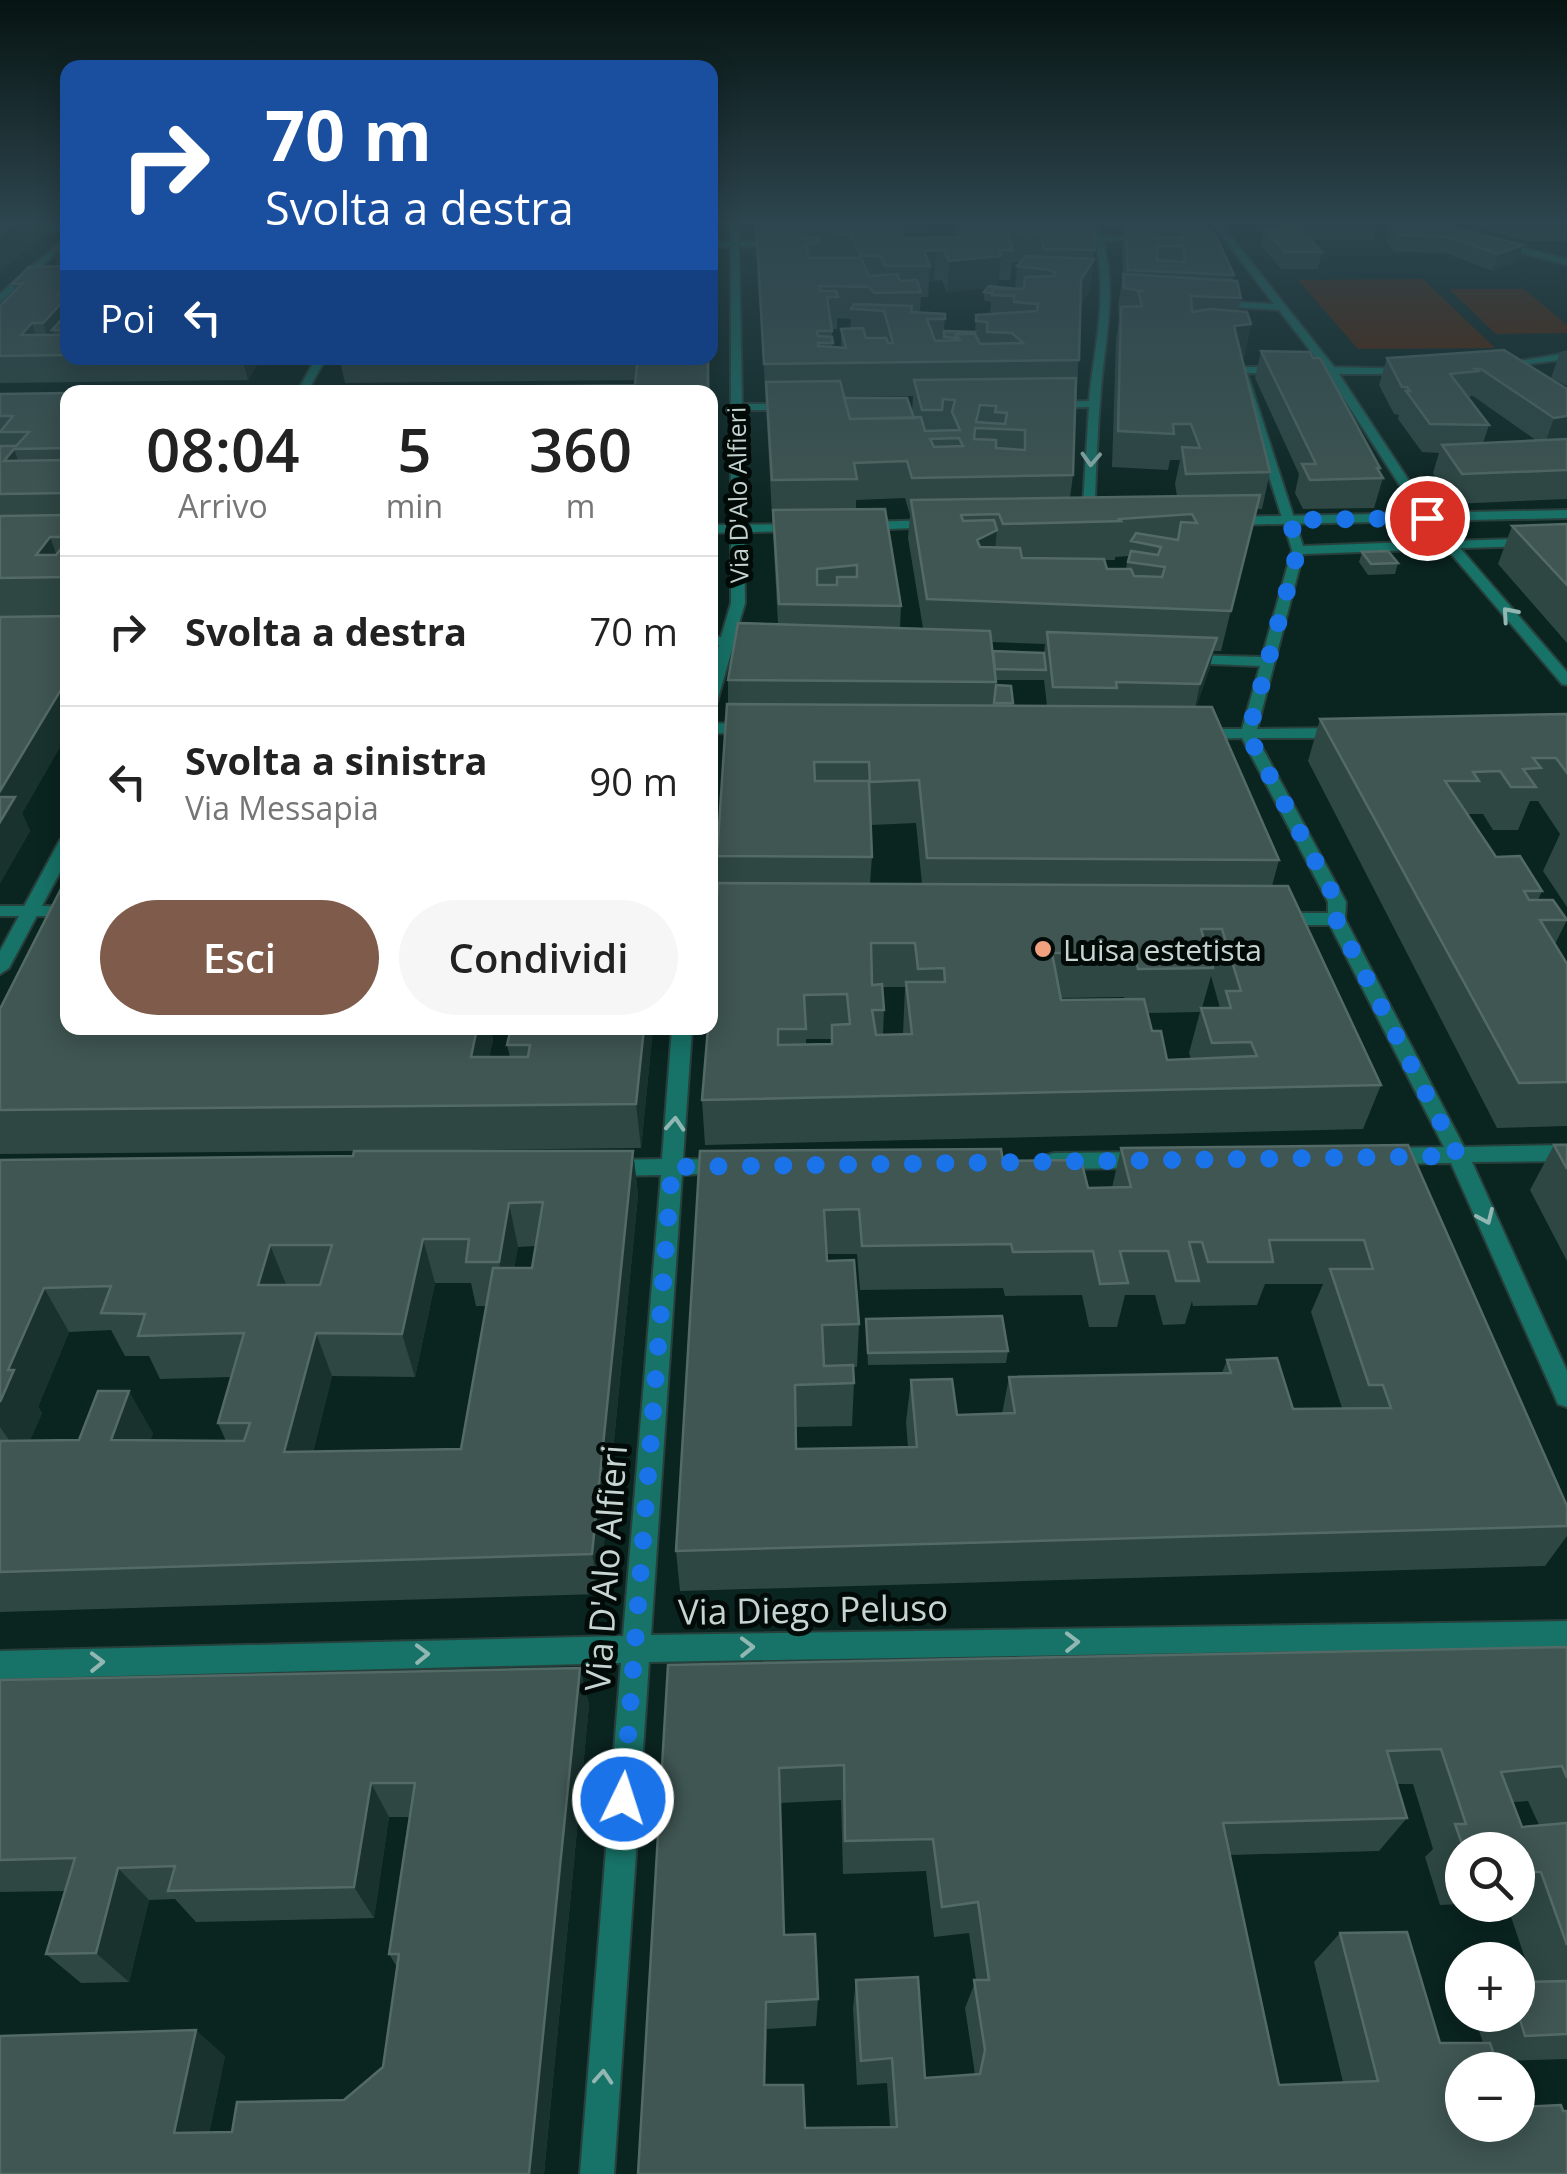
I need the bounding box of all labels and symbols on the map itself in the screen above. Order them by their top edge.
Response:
street label: Via D'Alo Alfieri [718,407,756,583]
one-way arrow [1081,451,1102,467]
pin [1385,476,1470,561]
one-way arrow [1503,607,1521,625]
place label: Luisa estetista [1063,929,1262,970]
marker: Luisa estetista [1032,938,1054,960]
one-way arrow [664,1116,685,1132]
one-way arrow [1474,1207,1494,1225]
street label: Via D'Alo Alfieri [573,1443,637,1693]
street label: Via Diego Peluso [678,1583,948,1635]
one-way arrow [1066,1631,1081,1653]
one-way arrow [740,1637,756,1658]
one-way arrow [415,1644,431,1665]
one-way arrow [90,1652,106,1673]
position arrow [571,1747,675,1851]
one-way arrow [592,2068,614,2084]

